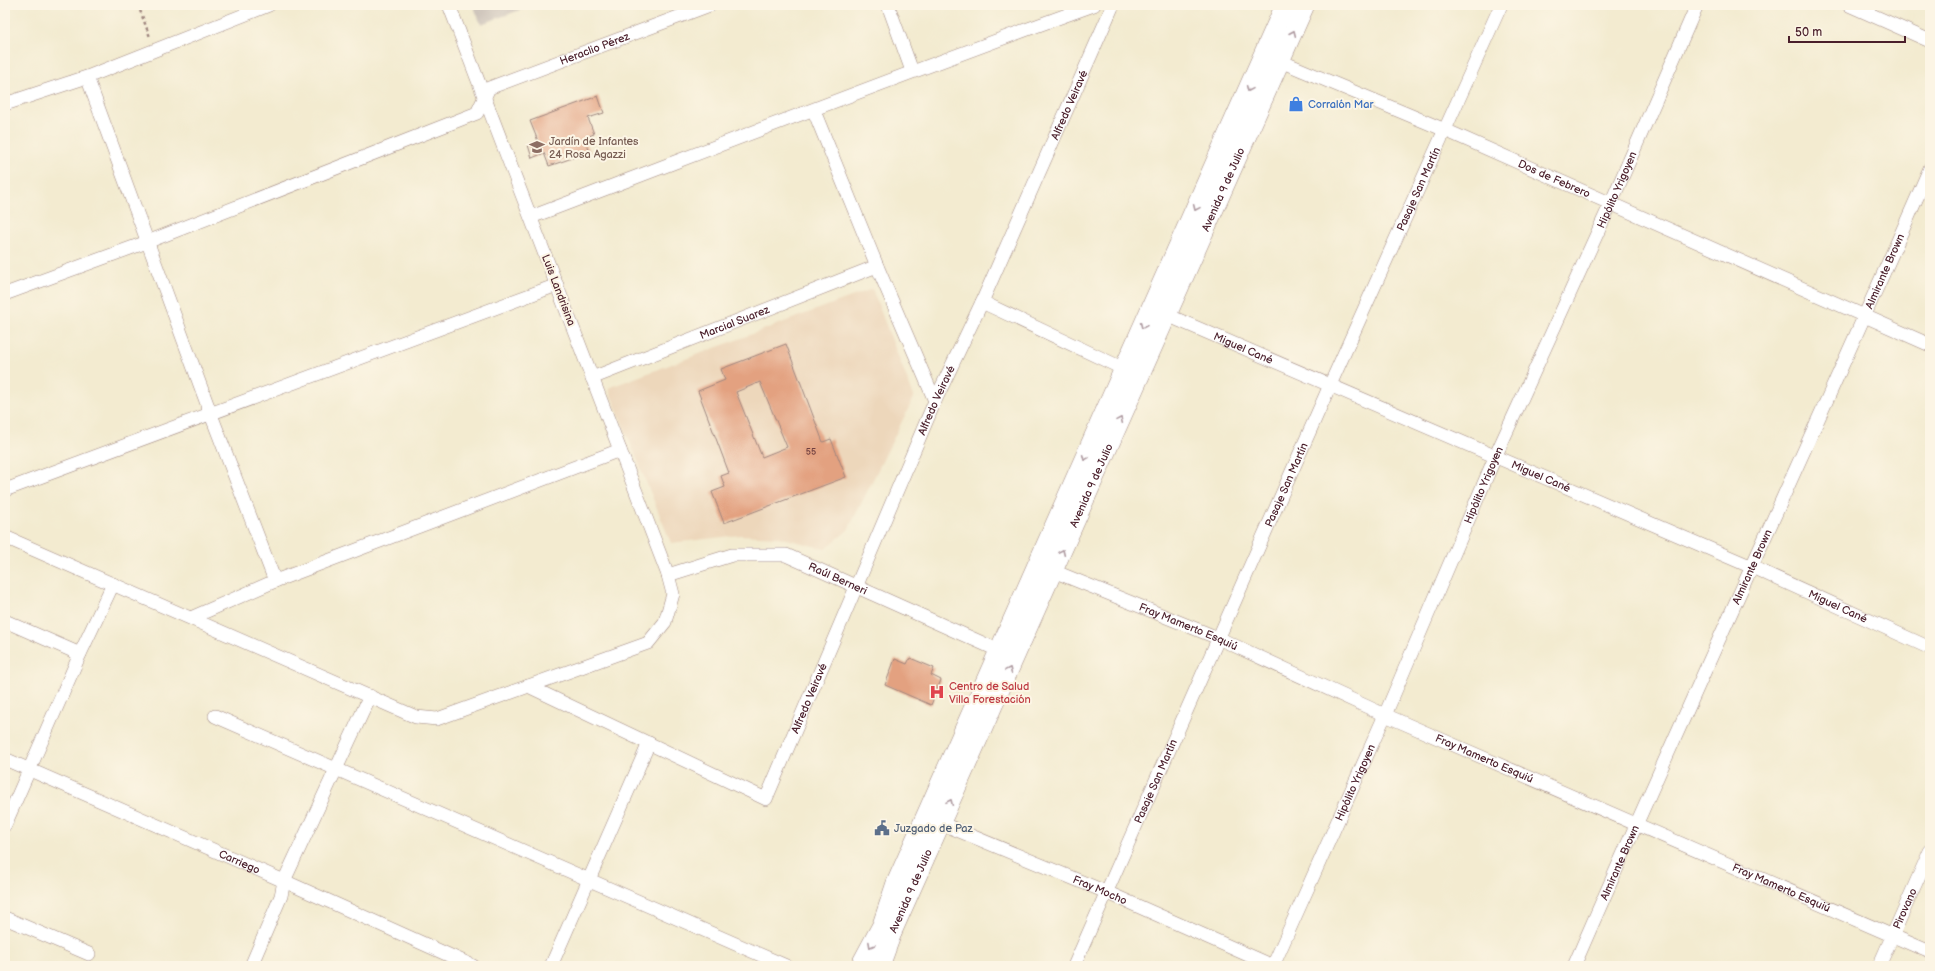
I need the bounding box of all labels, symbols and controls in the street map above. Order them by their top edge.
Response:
scale bar [1789,18,1905,44]
text: 50 m [1795,25,1822,40]
street label: Heraclio Pérez [558,30,632,68]
one-way arrow [1288,30,1296,37]
street label: Alfredo Veiravé [1048,68,1091,142]
one-way arrow [1245,85,1253,92]
shop icon: Corralón Mar [1287,95,1305,113]
place label: Corralón Mar [1308,98,1375,111]
place label: Jardín de Infantes 24 Rosa Agazzi [549,135,639,161]
school or university icon: Jardín de Infantes 24 Rosa Agazzi [528,138,546,156]
street label: Pasaje San Martín [1394,145,1443,233]
street label: Avenida 9 de Julio [1199,146,1248,233]
street label: Hipólito Yrigoyen [1594,150,1640,230]
street label: Dos de Febrero [1516,157,1592,201]
one-way arrow [1192,204,1200,211]
street label: Almirante Brown [1863,232,1907,311]
street label: Luis Landrisina [539,253,578,328]
street label: Marcial Suarez [698,303,772,342]
one-way arrow [1139,323,1147,330]
street label: Miguel Cané [1212,330,1275,367]
street label: Alfredo Veiravé [915,363,958,437]
one-way arrow [1116,416,1124,423]
street label: Pasaje San Martín [1262,441,1311,529]
street label: Avenida 9 de Julio [1067,442,1116,529]
street label: Hipólito Yrigoyen [1462,445,1506,526]
house number: 55 [806,447,816,458]
one-way arrow [1082,454,1090,462]
street label: Miguel Cané [1509,458,1573,495]
street label: Almirante Brown [1730,527,1775,606]
one-way arrow [1057,548,1065,556]
street label: Raúl Berneri [806,560,869,598]
street label: Miguel Cané [1806,588,1870,626]
street label: Fray Mamerto Esquiú [1137,601,1240,653]
street label: Alfredo Veiravé [789,661,830,735]
one-way arrow [1004,667,1012,675]
place label: Centro de Salud Villa Forestación [949,680,1031,706]
hospital icon: Centro de Salud Villa Forestación [928,683,946,701]
street label: Fray Mamerto Esquiú [1433,732,1535,786]
street label: Pasaje San Martín [1132,737,1180,825]
street label: Hipólito Yrigoyen [1333,742,1378,823]
one-way arrow [945,798,953,806]
public building icon: Juzgado de Paz [873,819,891,837]
place label: Juzgado de Paz [894,822,974,835]
street label: Almirante Brown [1598,823,1642,902]
street label: Carriego [217,847,262,877]
street label: Avenida 9 de Julio [887,847,935,935]
street label: Fray Mamerto Esquiú [1730,861,1832,915]
street label: Fray Mocho [1071,873,1129,908]
street label: Pirovano [1890,886,1920,931]
one-way arrow [869,941,876,948]

